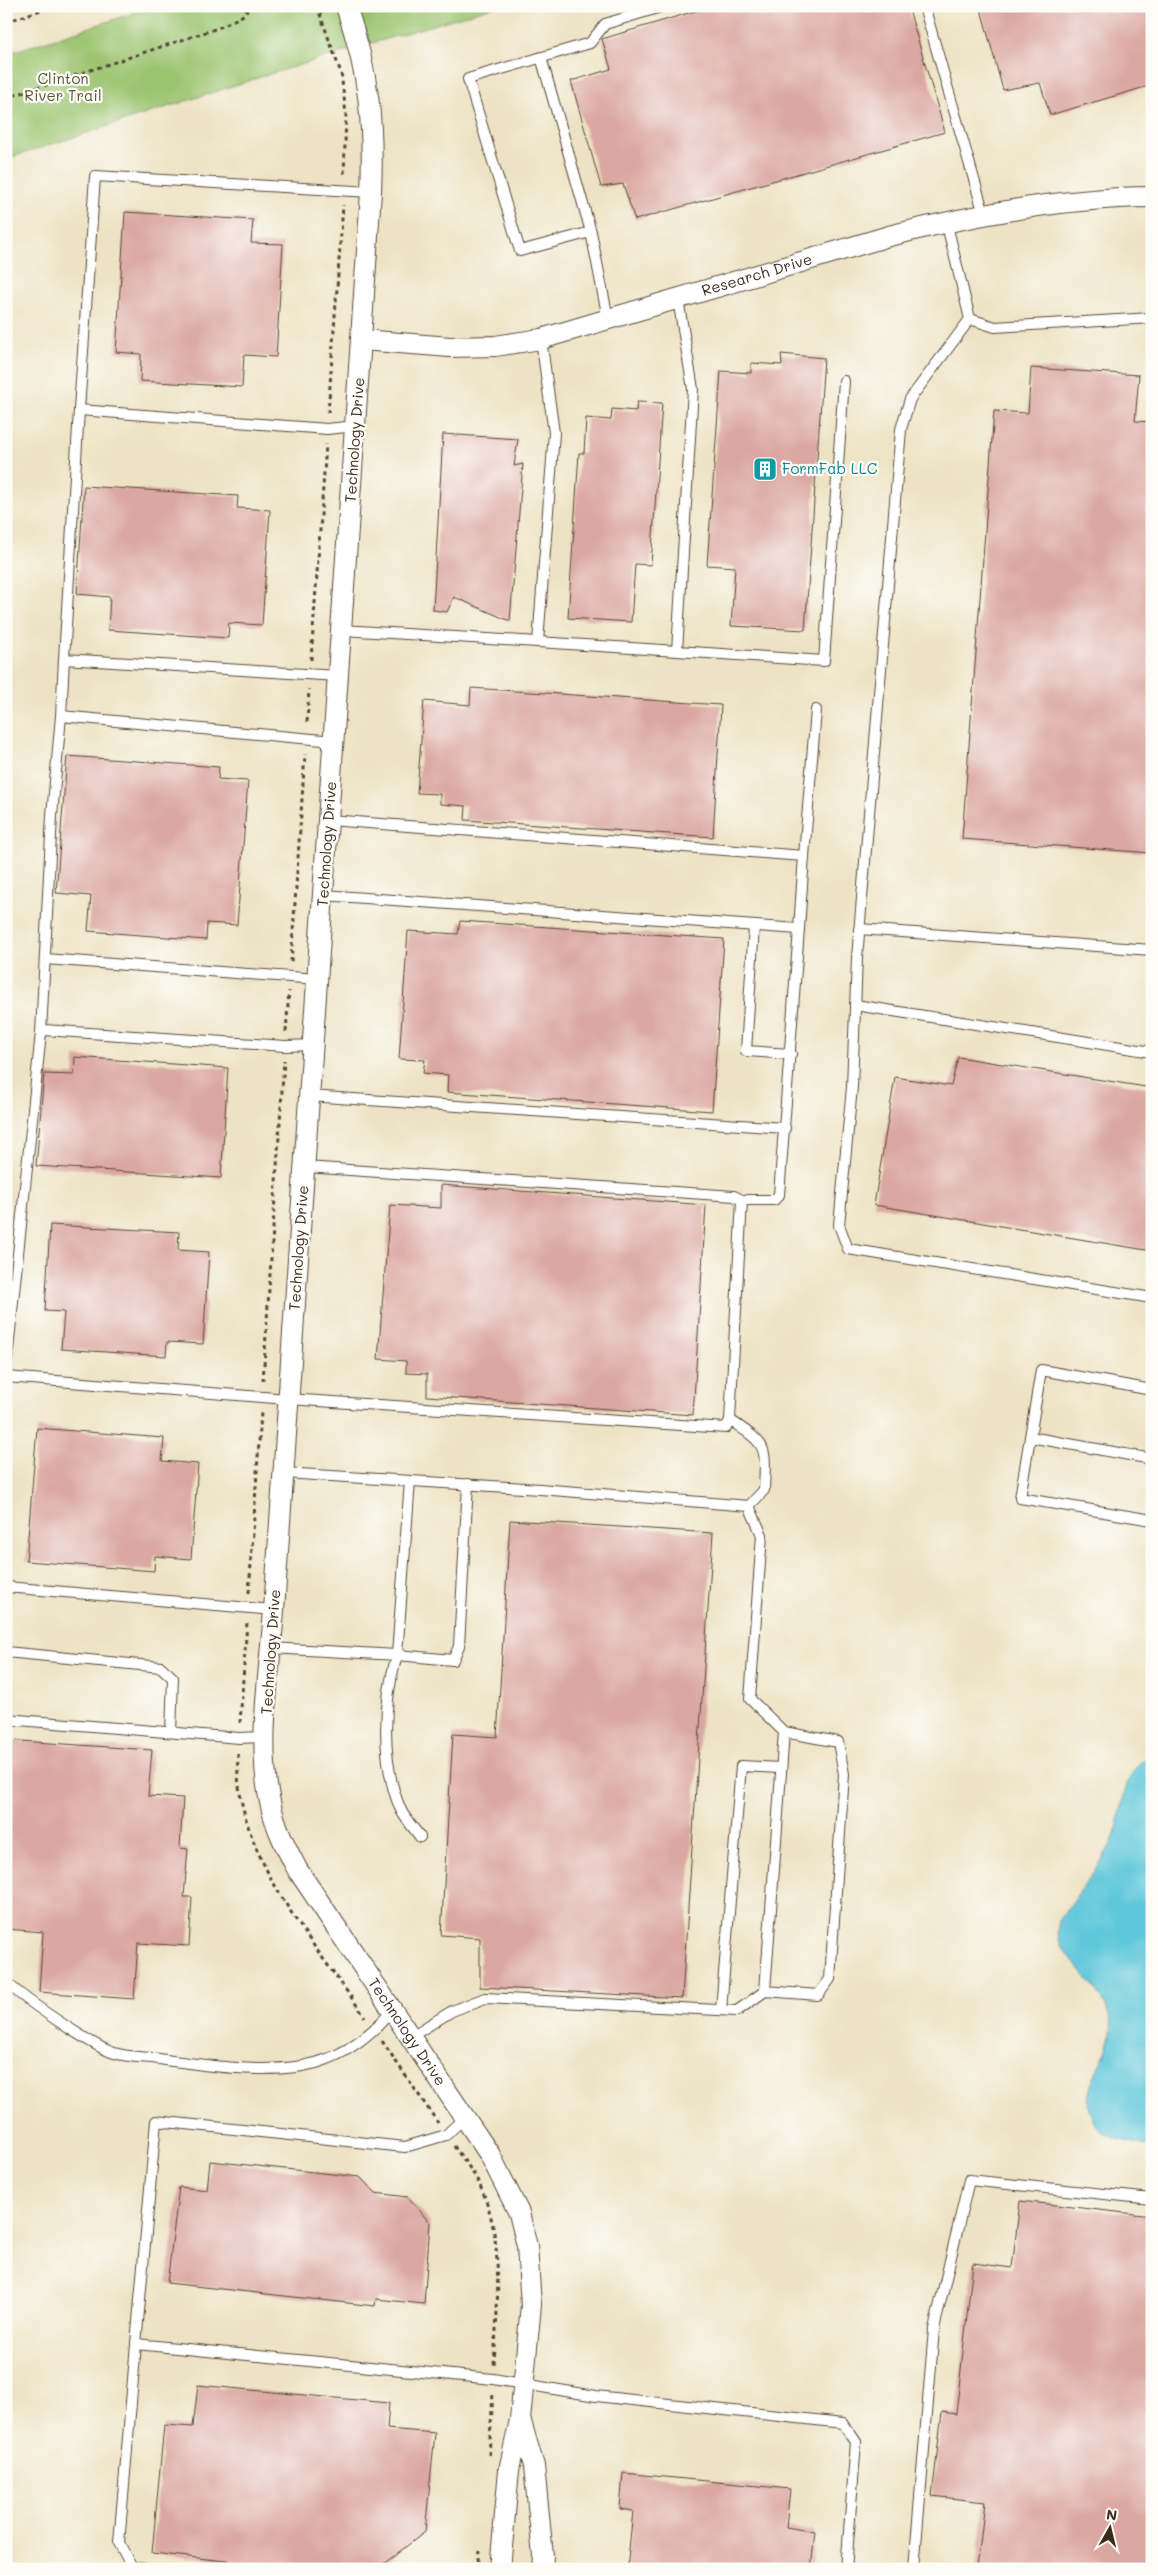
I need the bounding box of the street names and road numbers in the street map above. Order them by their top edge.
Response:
street label: Research Drive [699,248,814,300]
street label: Technology Drive [340,377,368,503]
street label: Technology Drive [312,781,340,907]
street label: Technology Drive [284,1185,312,1311]
street label: Technology Drive [256,1589,284,1715]
street label: Technology Drive [364,1974,451,2089]

